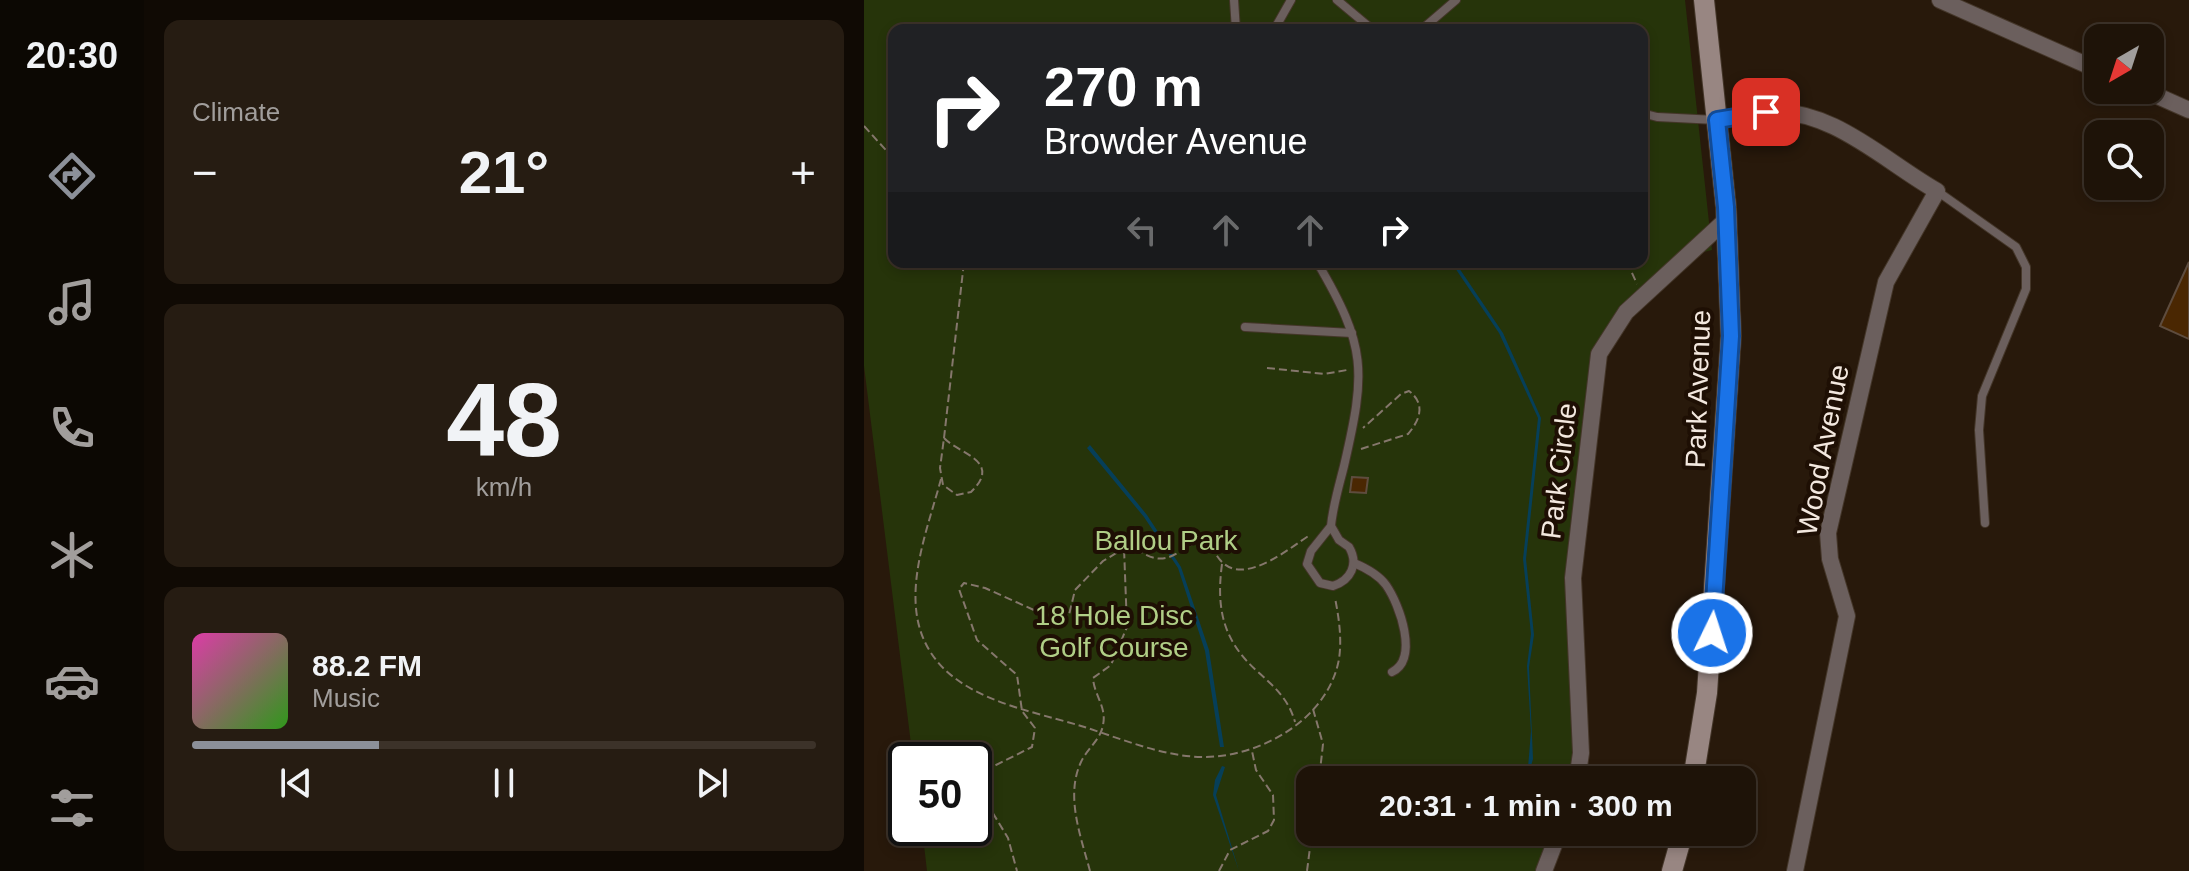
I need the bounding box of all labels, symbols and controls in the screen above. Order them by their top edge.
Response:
north arrow [2084,24,2164,104]
map controls [2084,24,2164,200]
text: 20:30 [26,35,118,76]
text: 270 m [1044,55,1203,118]
icon: right [912,56,1016,160]
pin [1732,78,1800,146]
icon: arrive [1744,90,1788,134]
text: Climate [192,97,280,127]
button: search [2084,120,2164,200]
text: Browder Avenue [1044,121,1308,162]
text: 21° [459,139,549,206]
icon: directions [44,148,100,204]
text: − [192,148,218,197]
text: + [790,148,816,197]
icon: left [1120,208,1164,252]
icon: ahead [1204,208,1248,252]
icon: ahead [1288,208,1332,252]
icon: right [1372,208,1416,252]
icon: music [44,274,100,330]
street label: Park Avenue [1680,309,1716,469]
text: 48 [446,362,562,478]
street label: Wood Avenue [1791,362,1855,538]
icon: phone [44,400,100,456]
street label: Park Circle [1535,401,1583,541]
text: km/h [476,472,532,502]
park label: Ballou Park [1094,525,1239,556]
icon: climate [44,527,100,583]
position arrow [1670,591,1754,675]
park label: 18 Hole Disc Golf Course [1035,600,1193,663]
text: 88.2 FM [312,649,422,682]
icon: car [44,653,100,709]
text: Music [312,683,380,713]
speed limit sign: 50 [888,742,992,846]
icon: previous [274,761,318,805]
icon: pause [482,761,526,805]
icon: next [690,761,734,805]
icon: filters [44,780,100,836]
text: 20:31 · 1 min · 300 m [1379,789,1673,822]

